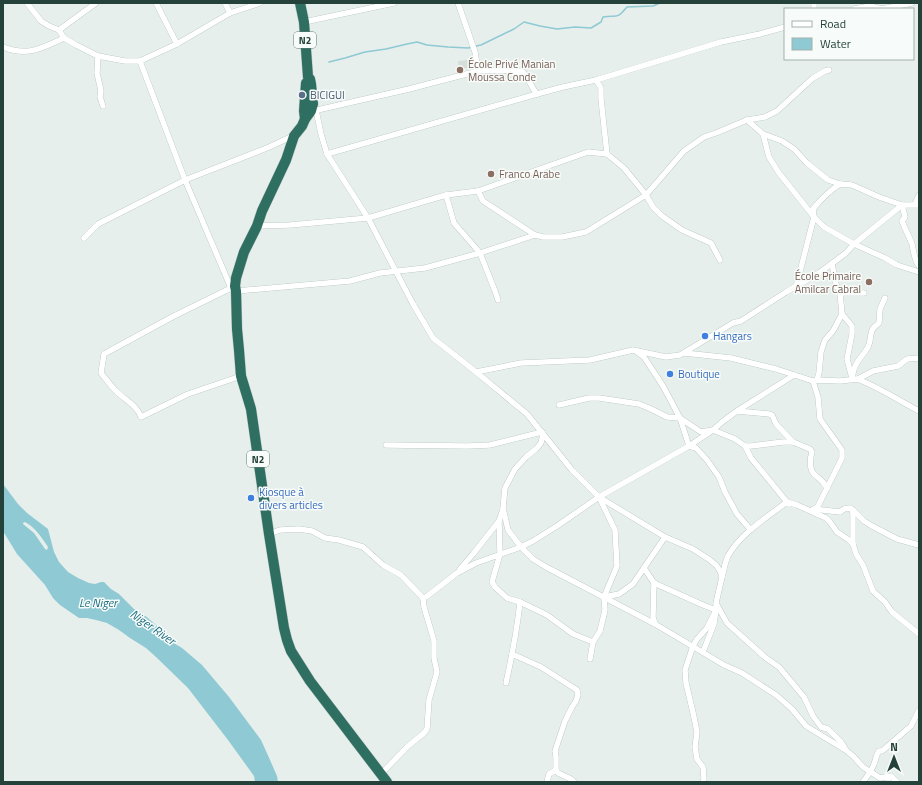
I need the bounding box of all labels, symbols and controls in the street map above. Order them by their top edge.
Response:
legend [784,8,914,60]
text: Road [820,14,846,33]
road number: N2 [294,32,316,48]
text: Water [820,34,851,53]
place label: École Privé Manian Moussa Conde [468,56,556,85]
marker: École Privé Manian Moussa Conde [455,65,465,75]
place label: BICIGUI [310,87,345,103]
marker: BICIGUI [297,90,307,100]
place label: Franco Arabe [499,166,560,182]
marker: Franco Arabe [486,169,496,179]
place label: École Primaire Amilcar Cabral [795,268,861,297]
marker: École Primaire Amilcar Cabral [864,277,874,287]
place label: Hangars [713,328,752,344]
marker: Hangars [700,331,710,341]
place label: Boutique [678,366,720,382]
marker: Boutique [665,369,675,379]
road number: N2 [247,451,269,467]
place label: Kiosque à divers articles [259,484,323,513]
marker: Kiosque à divers articles [246,493,256,503]
water label: Le Niger [79,593,119,612]
water label: Niger River [126,604,181,651]
north arrow [874,737,914,777]
text: N [890,739,898,755]

